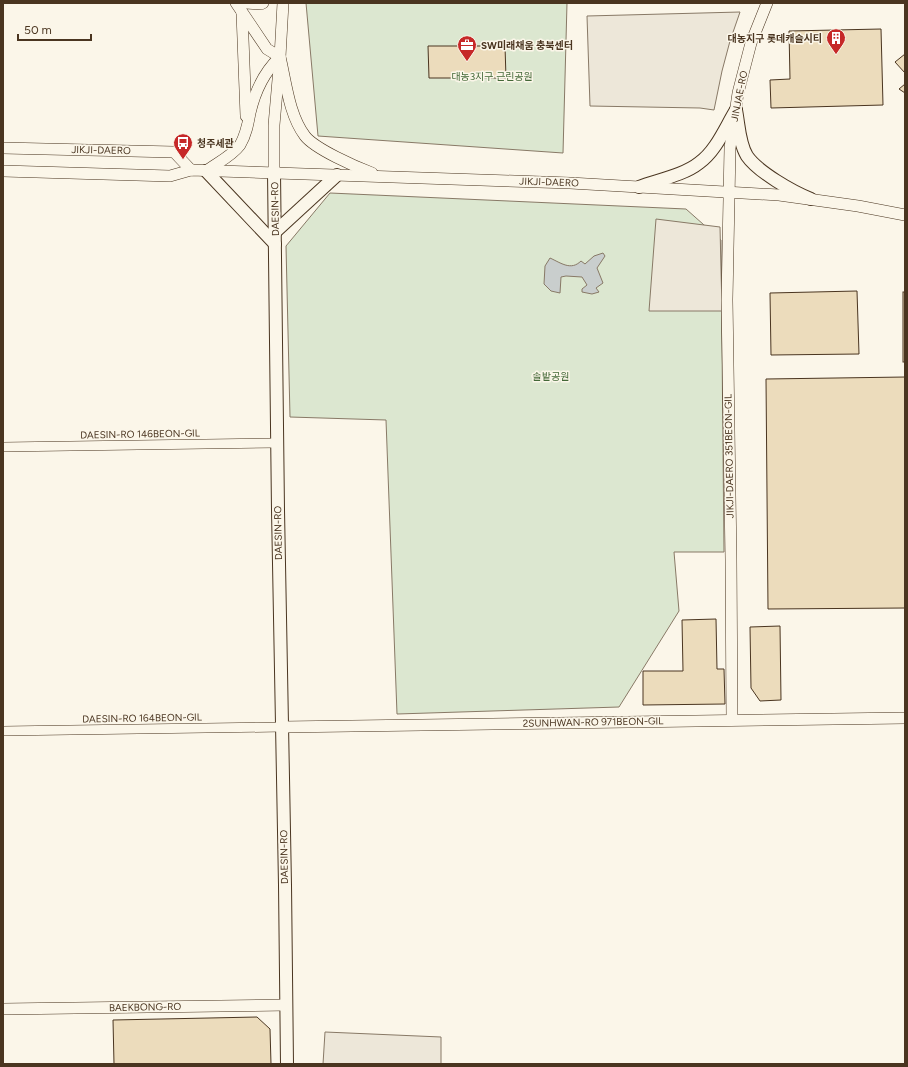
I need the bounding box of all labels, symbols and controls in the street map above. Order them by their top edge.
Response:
scale bar [18,16,91,42]
text: 50 m [24,23,52,37]
building icon: 대농지구 롯데캐슬시티 [825,27,847,55]
place label: 대농지구 롯데캐슬시티 [728,32,822,45]
office icon: SW미래채움 충북센터 [456,34,478,62]
place label: SW미래채움 충북센터 [481,39,573,52]
street label: JINJAE-RO [728,69,750,123]
park label: 대농3지구 근린공원 [451,70,533,83]
bus stop icon: 청주세관 [172,132,194,160]
place label: 청주세관 [197,137,234,150]
street label: JIKJI-DAERO [71,143,131,157]
street label: JIKJI-DAERO [519,174,579,190]
street label: DAESIN-RO [268,181,282,236]
park label: 솔밭공원 [533,370,569,383]
street label: JIKJI-DAERO 351BEON-GIL [721,393,737,518]
street label: DAESIN-RO 146BEON-GIL [80,426,201,442]
street label: DAESIN-RO [271,505,285,560]
street label: DAESIN-RO 164BEON-GIL [82,710,203,726]
street label: 2SUNHWAN-RO 971BEON-GIL [523,714,664,730]
street label: DAESIN-RO [277,829,291,884]
street label: BAEKBONG-RO [109,1000,181,1014]

